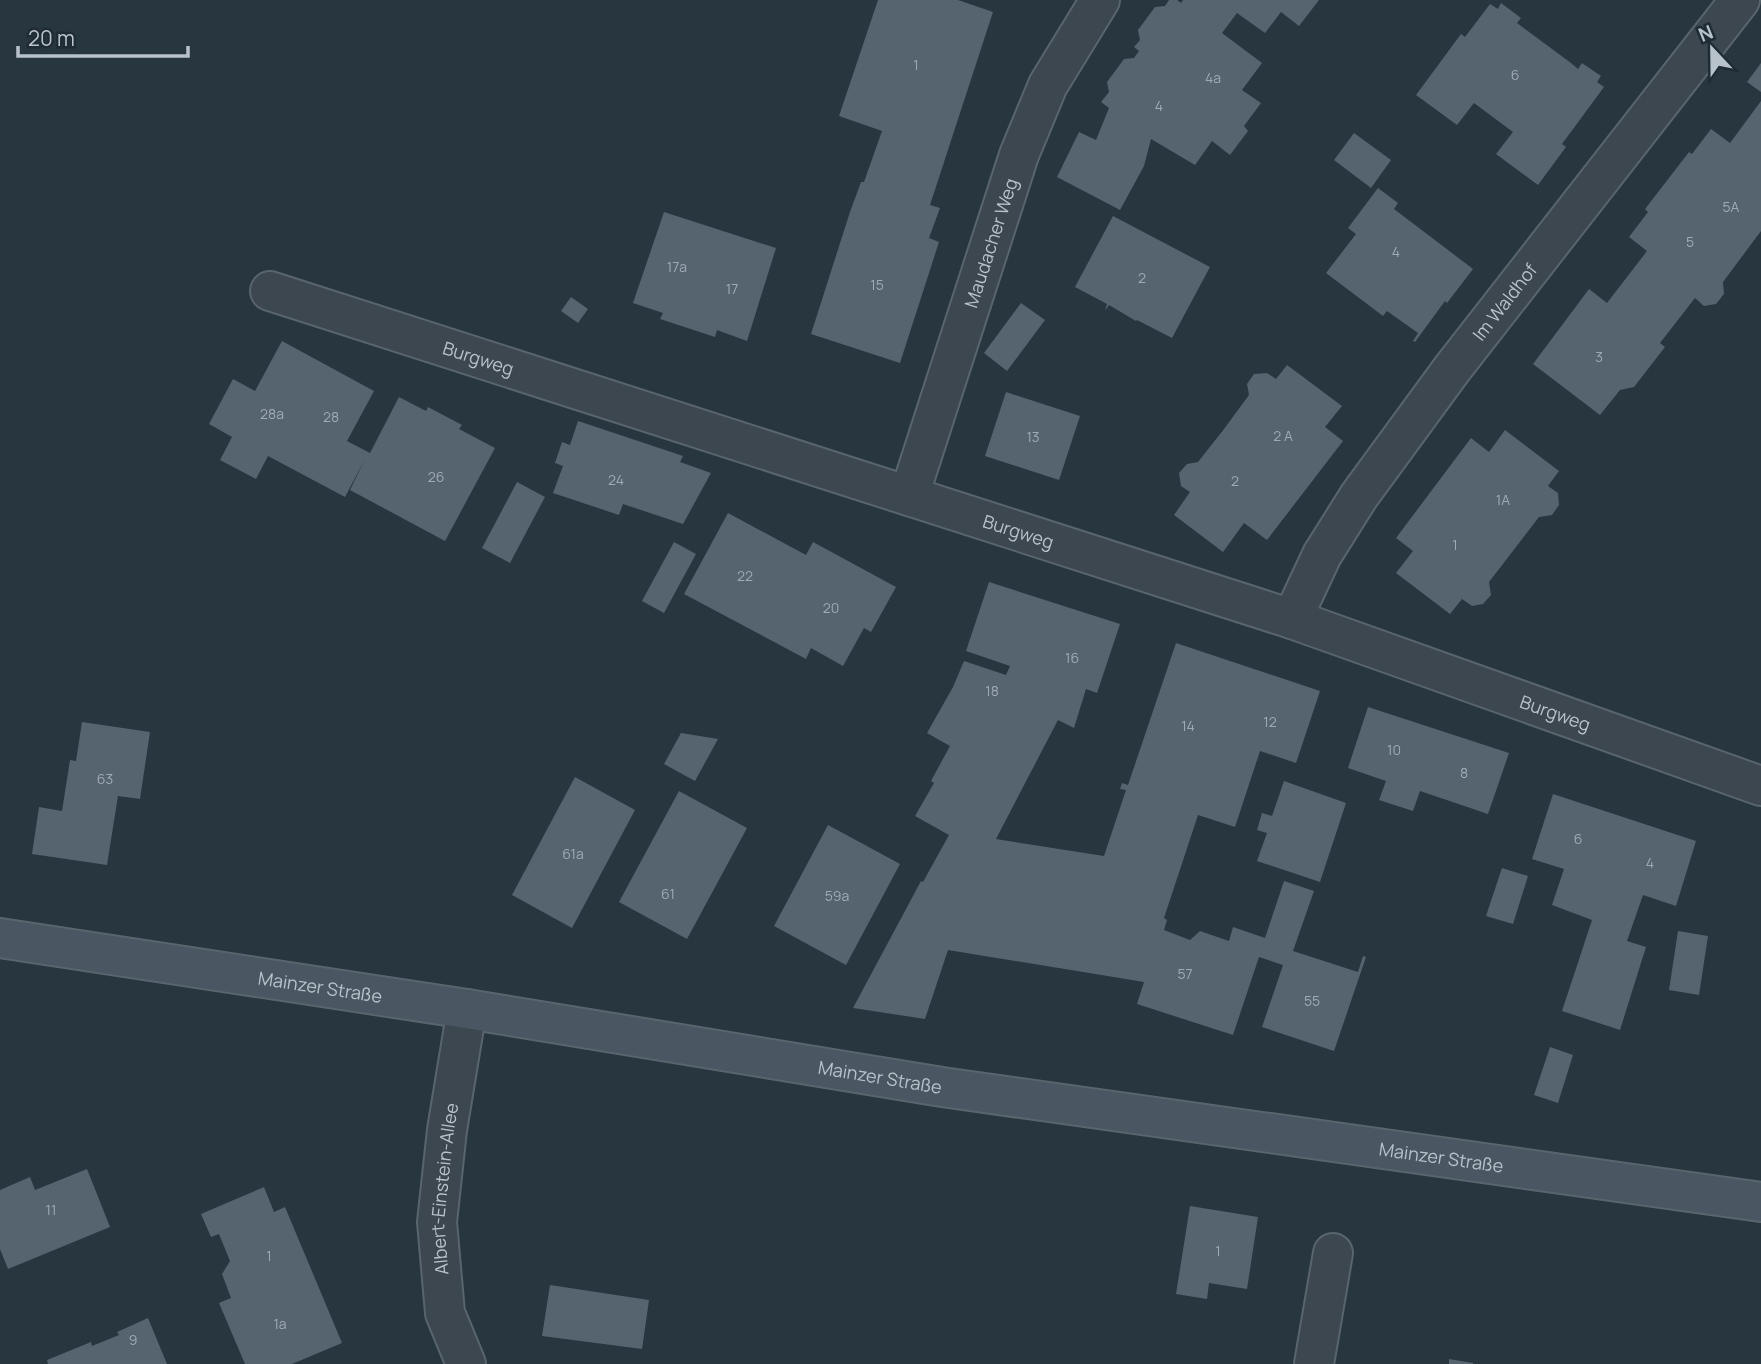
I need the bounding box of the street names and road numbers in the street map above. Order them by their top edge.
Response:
street label: Maudacher Weg [959,175,1023,311]
street label: Im Waldhof [1467,258,1543,345]
street label: Burgweg [440,335,517,381]
street label: Burgweg [980,509,1057,554]
street label: Burgweg [1517,689,1594,736]
street label: Mainzer Straße [257,965,384,1008]
street label: Mainzer Straße [816,1055,944,1099]
street label: Albert-Einstein-Allee [425,1101,463,1276]
street label: Mainzer Straße [1378,1137,1505,1178]

